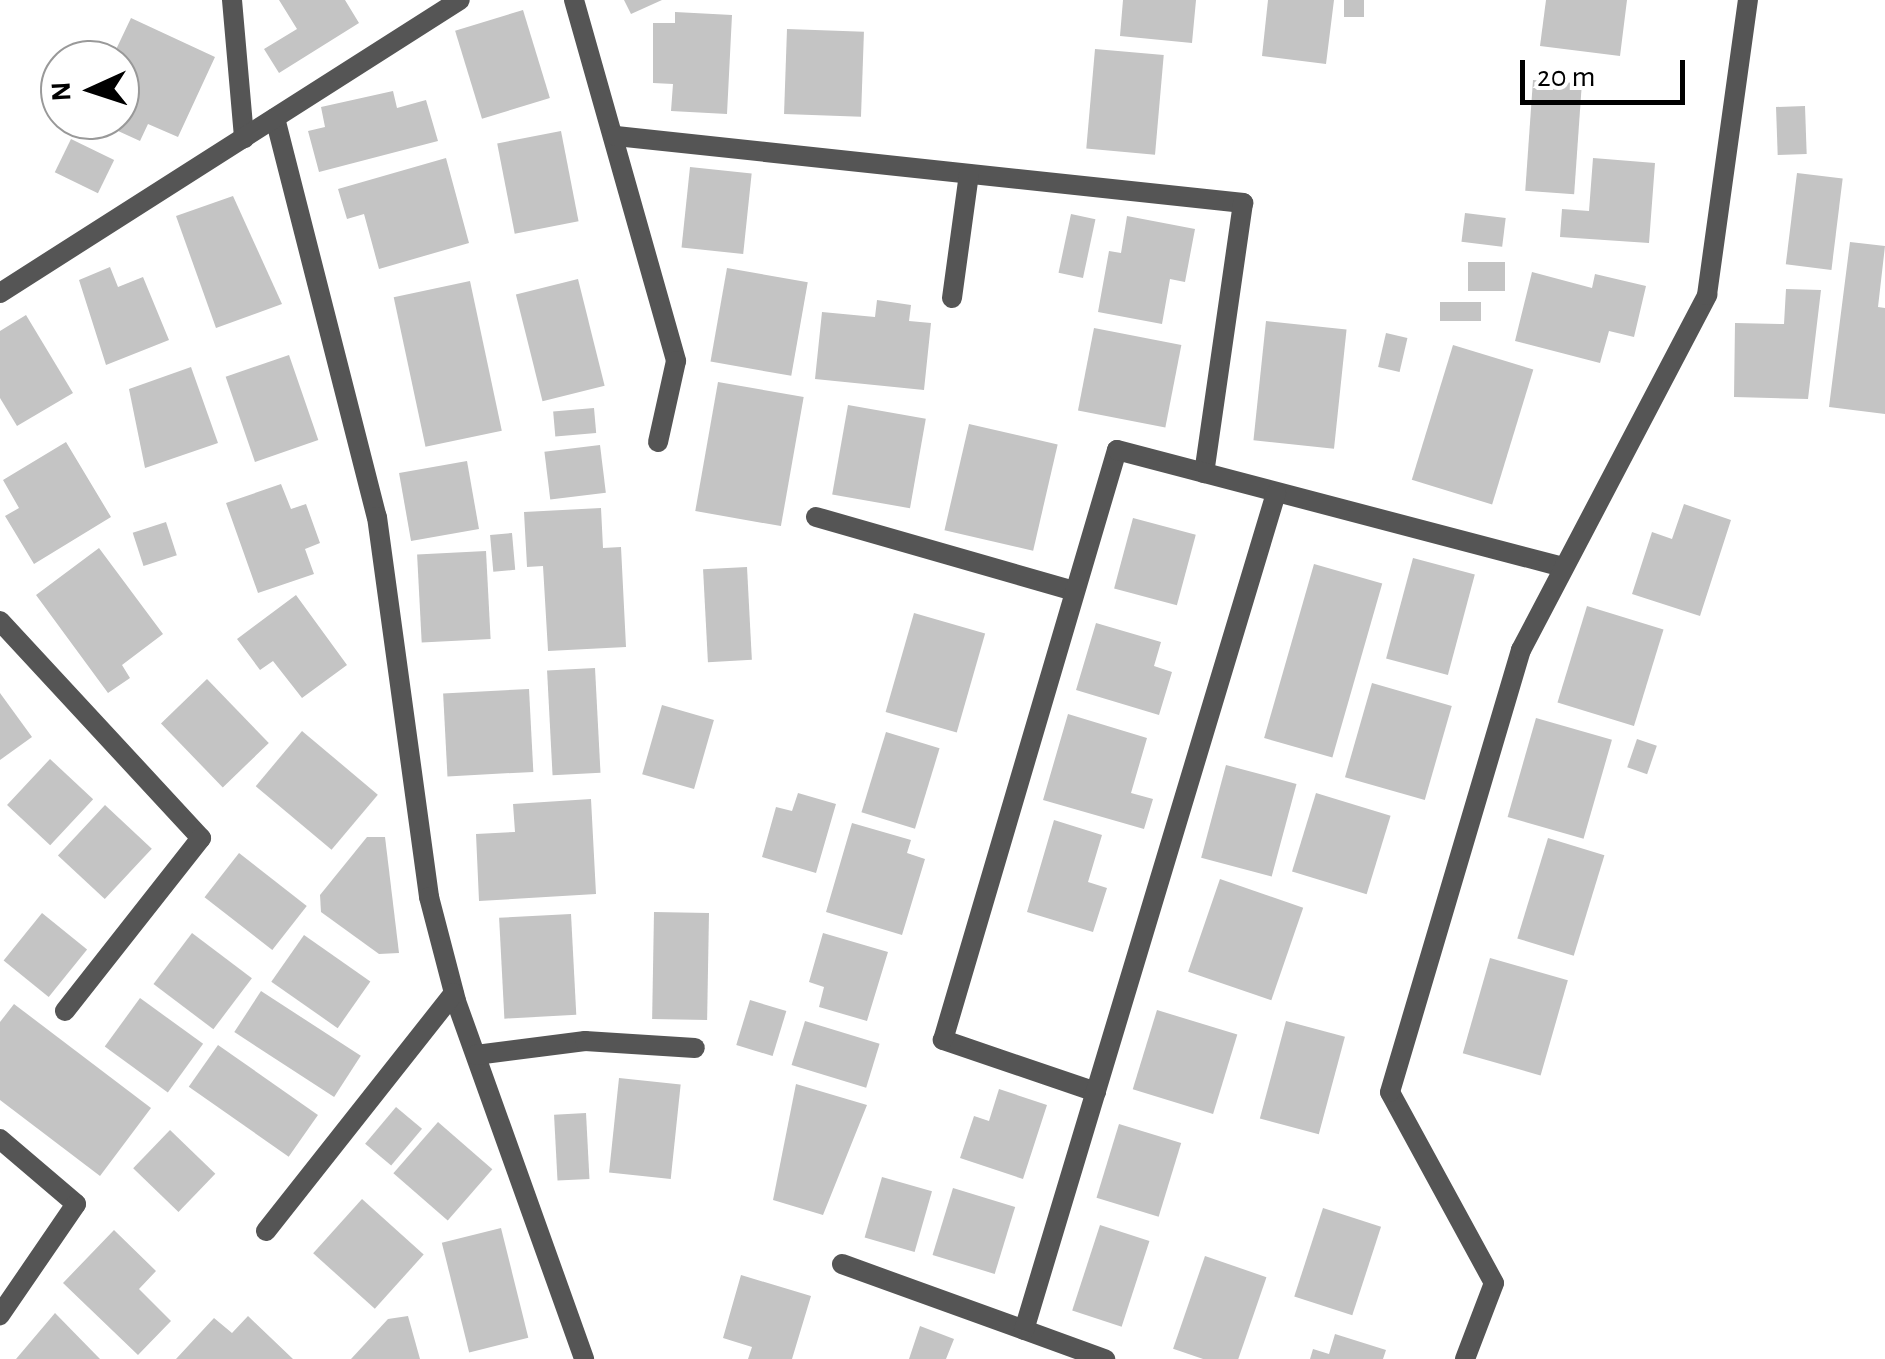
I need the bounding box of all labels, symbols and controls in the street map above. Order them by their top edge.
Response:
north arrow [40,40,140,140]
scale bar [1525,40,1690,102]
text: 20 m [1537,62,1595,92]
text: N [48,81,77,102]

